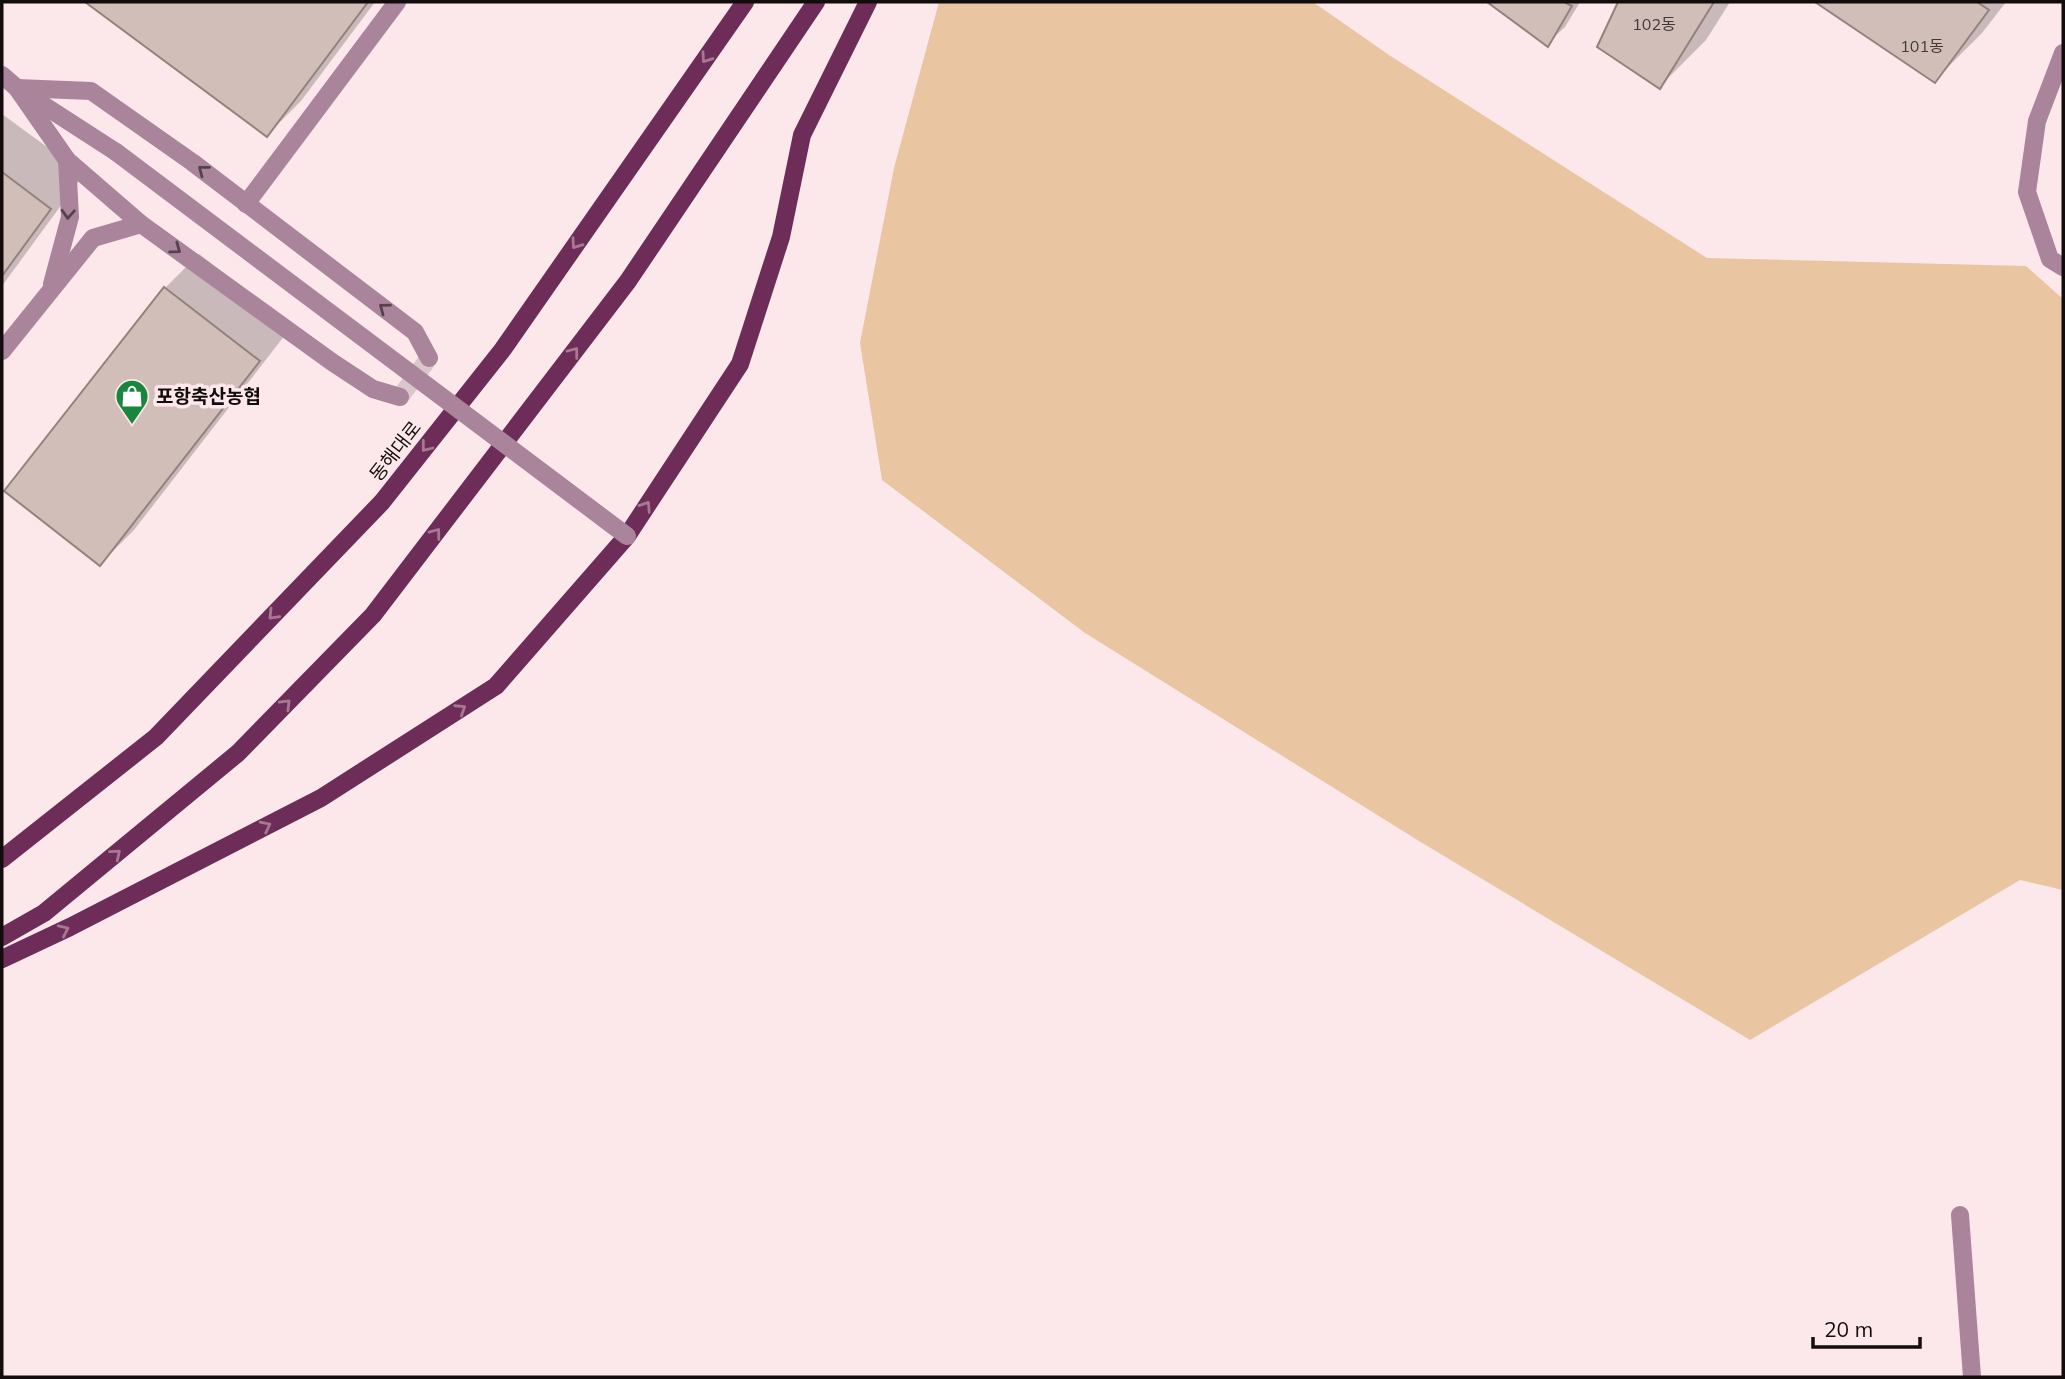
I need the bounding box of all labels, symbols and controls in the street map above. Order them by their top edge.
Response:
house number: 102동 [1632,14,1676,34]
house number: 101동 [1900,36,1944,56]
one-way arrow [702,50,714,63]
one-way arrow [198,166,211,179]
one-way arrow [61,209,76,220]
one-way arrow [572,236,584,249]
one-way arrow [168,241,180,253]
one-way arrow [379,304,391,317]
one-way arrow [566,347,579,360]
shop icon: 포항축산농협 [113,377,151,426]
place label: 포항축산농협 [156,384,261,408]
street label: 동해대로 [364,416,426,486]
one-way arrow [421,439,434,451]
one-way arrow [638,501,651,514]
one-way arrow [428,528,440,541]
one-way arrow [269,607,282,620]
one-way arrow [278,699,291,712]
one-way arrow [453,704,466,717]
one-way arrow [259,821,271,835]
one-way arrow [108,849,120,862]
one-way arrow [57,924,69,938]
scale bar [1813,1306,1920,1350]
text: 20 m [1824,1316,1873,1342]

